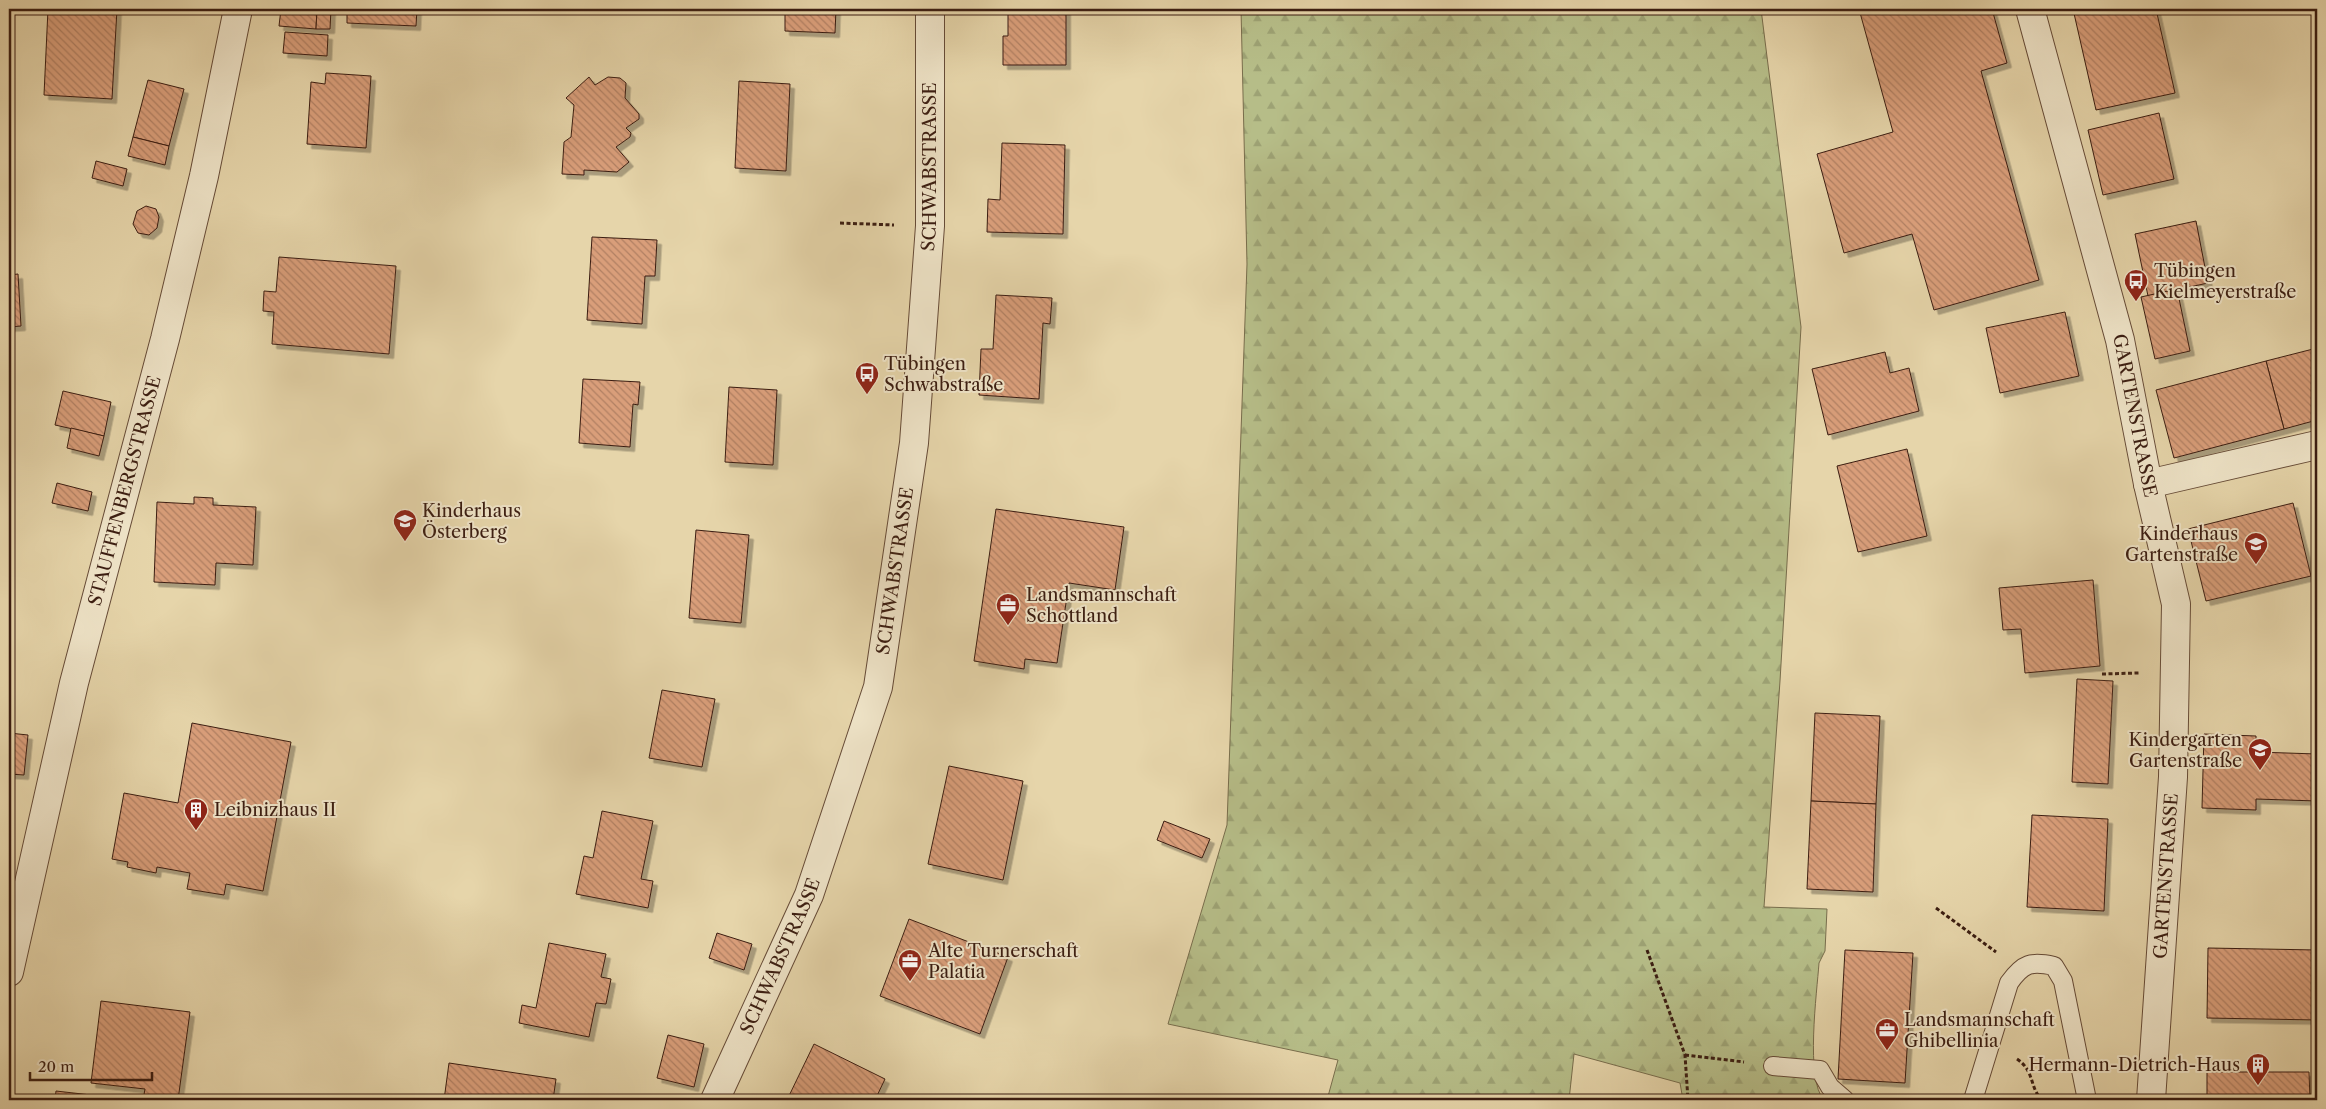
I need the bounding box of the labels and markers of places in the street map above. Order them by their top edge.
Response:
place label: Tübingen Kielmeyerstraße [2154,260,2296,303]
bus stop icon: Tübingen Kielmeyerstraße [2123,268,2149,302]
place label: Tübingen Schwabstraße [884,353,1003,396]
bus stop icon: Tübingen Schwabstraße [854,361,880,395]
place label: Kinderhaus Österberg [422,500,521,543]
school or university icon: Kinderhaus Österberg [392,508,418,542]
place label: Kinderhaus Gartenstraße [2125,523,2238,566]
school or university icon: Kinderhaus Gartenstraße [2243,531,2269,565]
place label: Landsmannschaft Schottland [1026,584,1177,627]
office icon: Landsmannschaft Schottland [995,592,1021,626]
place label: Kindergarten Gartenstraße [2128,729,2242,772]
school or university icon: Kindergarten Gartenstraße [2247,737,2273,771]
building icon: Leibnizhaus II [183,797,209,831]
place label: Leibnizhaus II [214,799,336,821]
place label: Alte Turnerschaft Palatia [927,940,1079,983]
office icon: Alte Turnerschaft Palatia [897,948,923,982]
place label: Landsmannschaft Ghibellinia [1904,1009,2055,1052]
office icon: Landsmannschaft Ghibellinia [1874,1017,1900,1051]
building icon: Hermann-Dietrich-Haus [2245,1052,2271,1086]
place label: Hermann-Dietrich-Haus [2028,1054,2240,1076]

